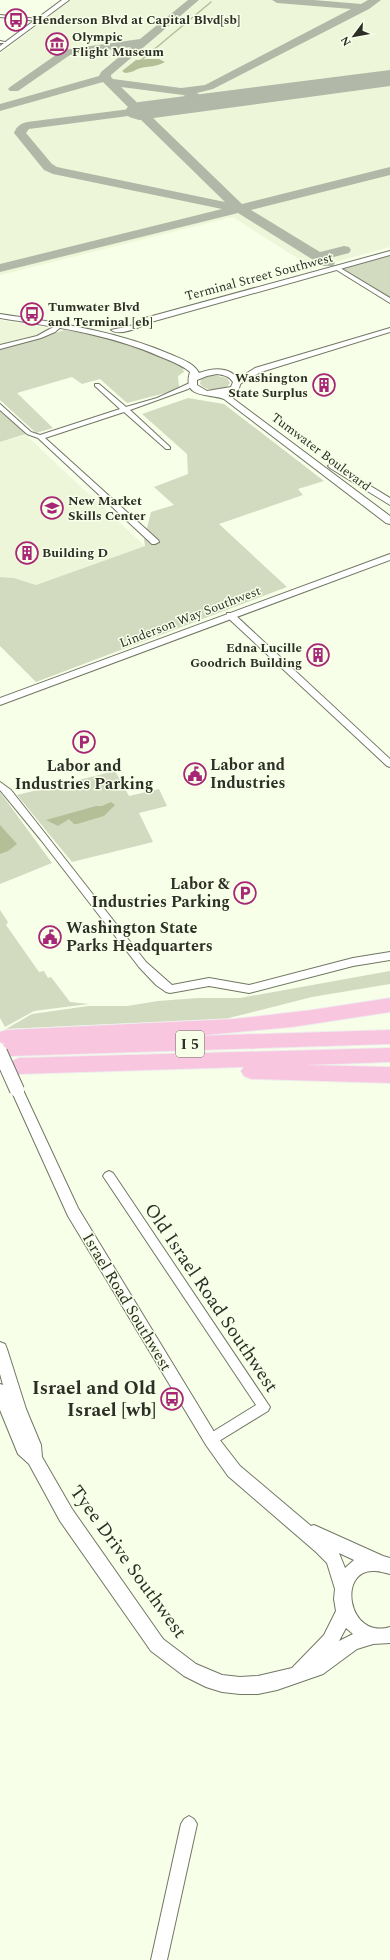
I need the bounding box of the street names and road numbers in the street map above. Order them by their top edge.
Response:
street label: Terminal Street Southwest [183,247,336,306]
street label: Tumwater Boulevard [267,408,375,496]
street label: Linderson Way Southwest [116,581,264,653]
road number: I 5 [176,1031,204,1057]
street label: Old Israel Road Southwest [137,1197,286,1399]
street label: Israel Road Southwest [76,1228,178,1376]
street label: Tyee Drive Southwest [62,1479,194,1645]

